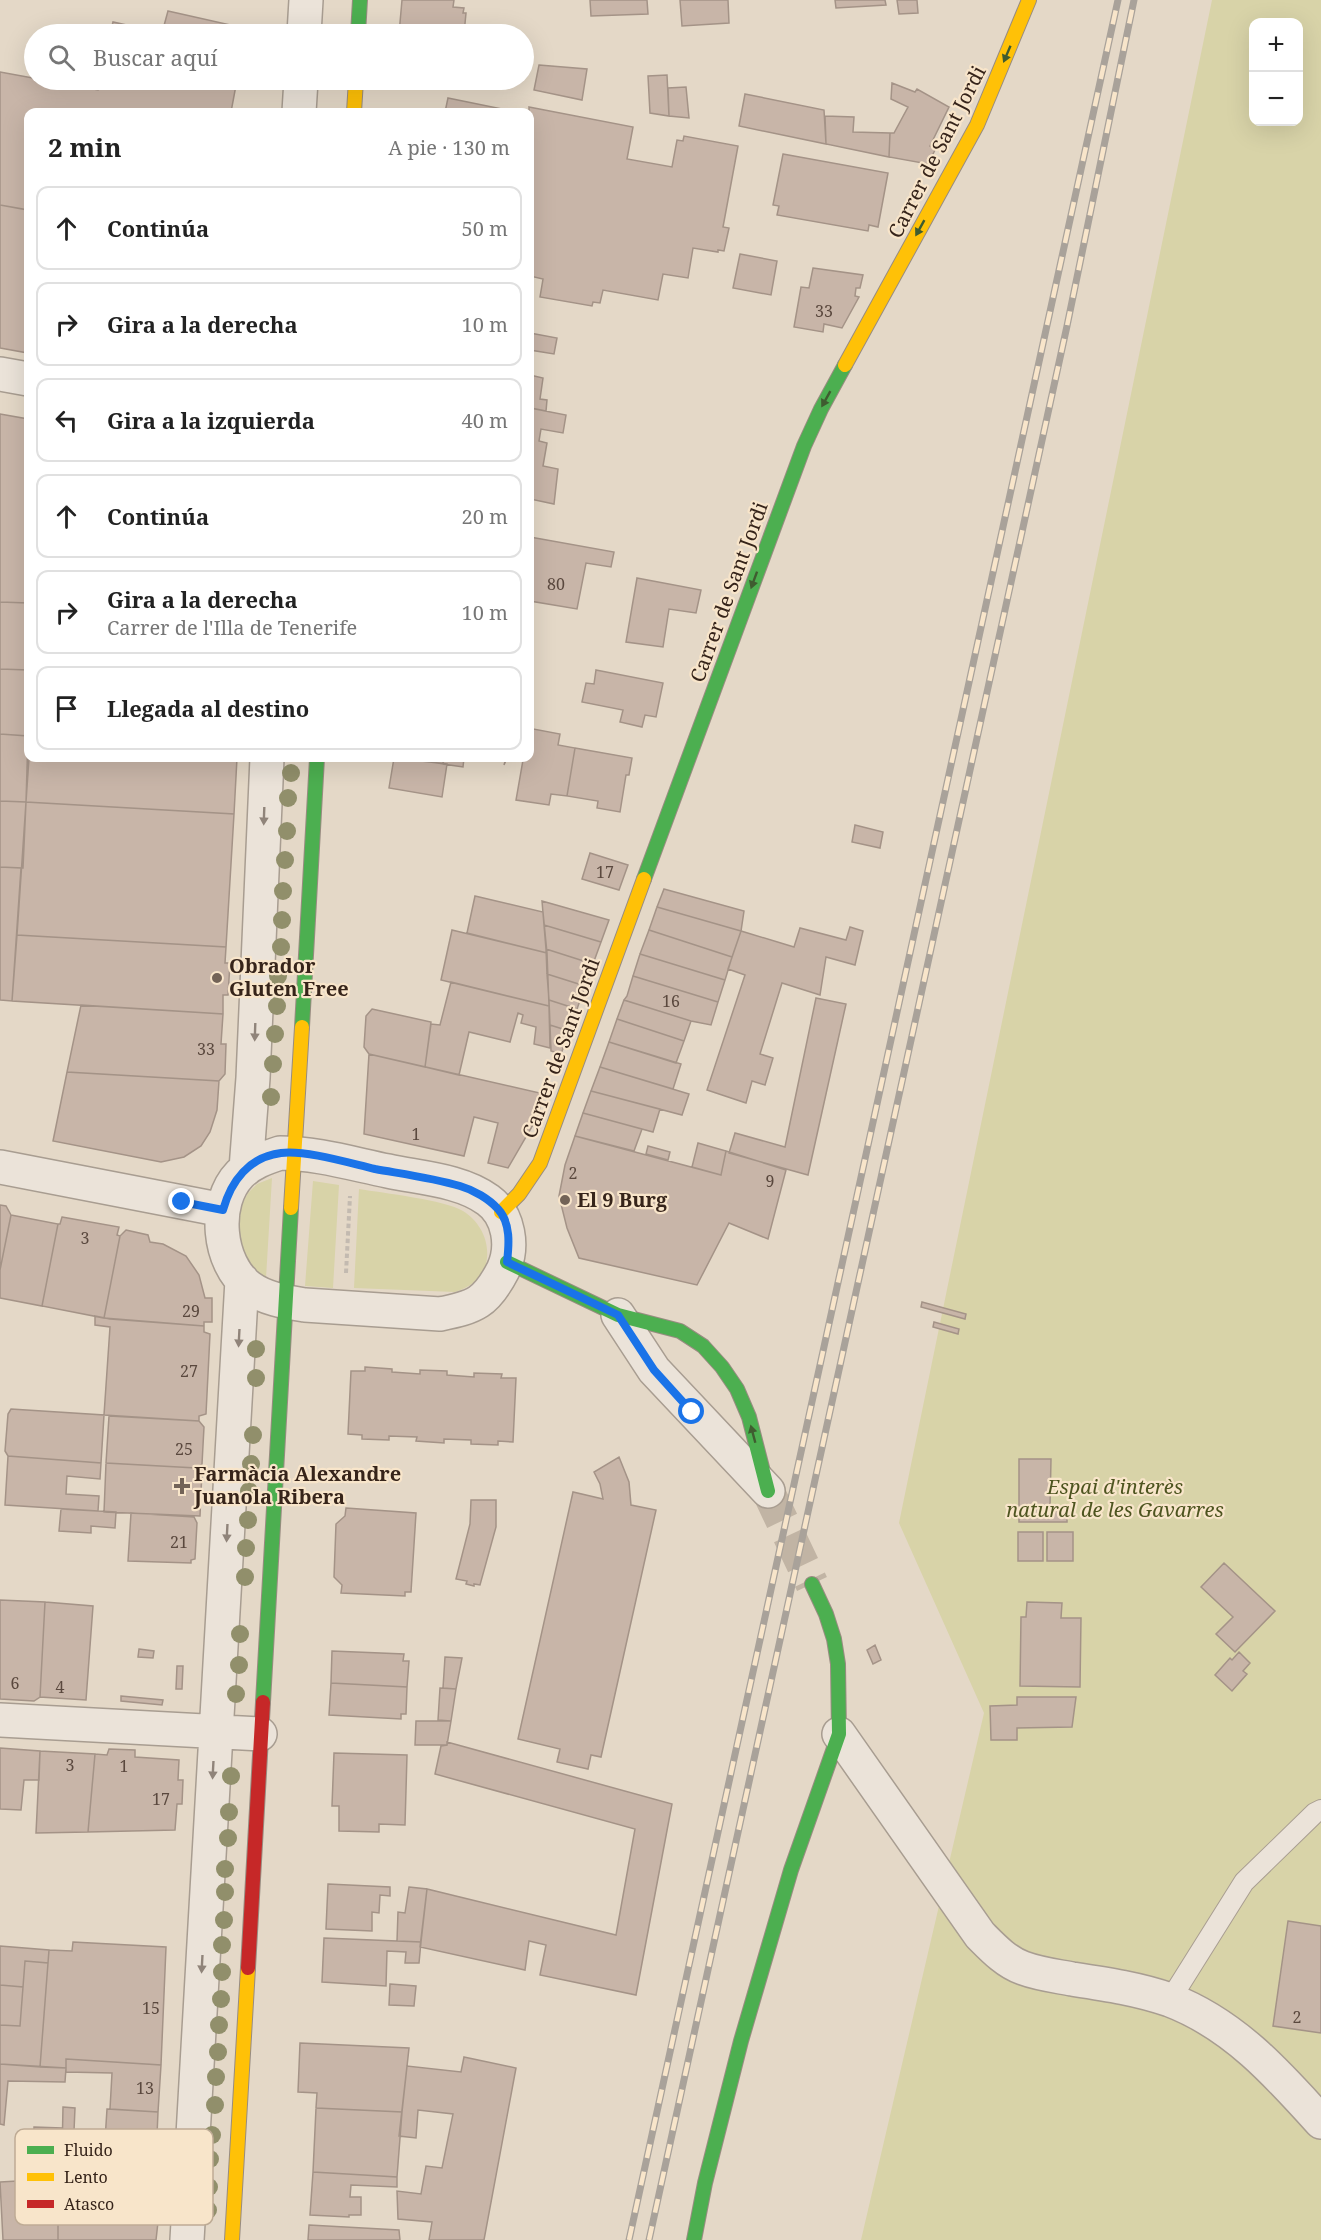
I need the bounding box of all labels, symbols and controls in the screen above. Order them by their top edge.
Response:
map controls [1249,18,1303,126]
button: + [1249,18,1303,72]
search box [24,24,534,90]
icon: search [45,41,78,74]
text: Buscar aquí [93,42,217,72]
one-way arrow [1002,46,1012,64]
street label: Carrer de Sant Jordi [881,60,992,243]
button: − [1249,72,1303,126]
text: 2 min [48,129,122,165]
text: A pie · 130 m [388,134,510,161]
icon: ahead [50,212,83,245]
text: Continúa [107,213,209,243]
text: 50 m [462,215,508,242]
one-way arrow [915,220,925,237]
house number: 33 [815,300,833,322]
icon: right [50,308,83,341]
text: Gira a la derecha [107,309,298,339]
text: 10 m [462,311,508,338]
one-way arrow [821,391,831,408]
icon: left [50,404,83,437]
text: Gira a la izquierda [107,405,315,435]
text: 40 m [462,407,508,434]
street label: Carrer de Sant Jordi [683,497,774,686]
icon: ahead [50,500,83,533]
text: Continúa [107,501,209,531]
text: 20 m [462,503,508,530]
one-way arrow [749,572,759,590]
house number: 80 [547,573,565,595]
text: Gira a la derecha [107,584,298,614]
icon: right [50,596,83,629]
text: 10 m [462,599,508,626]
text: Carrer de l'Illa de Tenerife [107,614,357,641]
icon: arrive [50,692,83,725]
text: Llegada al destino [107,693,309,723]
one-way arrow [260,806,269,825]
house number: 17 [596,861,614,883]
place label: Obrador Gluten Free [229,952,349,1002]
street label: Carrer de Sant Jordi [515,953,606,1142]
marker: Obrador Gluten Free [210,971,224,985]
house number: 16 [662,990,680,1012]
one-way arrow [250,1022,259,1041]
house number: 33 [197,1038,215,1060]
house number: 1 [412,1123,420,1145]
house number: 2 [569,1162,577,1184]
house number: 9 [766,1170,774,1192]
place label: El 9 Burg [577,1186,668,1213]
route end [168,1188,194,1214]
marker: El 9 Burg [558,1193,572,1207]
house number: 3 [81,1227,90,1249]
house number: 29 [182,1300,200,1322]
one-way arrow [234,1329,243,1348]
house number: 27 [180,1360,198,1382]
route start [678,1398,704,1424]
one-way arrow [748,1425,758,1444]
house number: 25 [175,1438,193,1460]
place label: Farmàcia Alexandre Juanola Ribera [193,1460,401,1510]
park label: Espai d'interès natural de les Gavarres [1006,1473,1224,1523]
marker: Farmàcia Alexandre Juanola Ribera [175,1479,189,1493]
one-way arrow [222,1524,232,1543]
house number: 21 [170,1531,188,1553]
house number: 6 [11,1672,20,1694]
house number: 4 [56,1676,65,1698]
house number: 3 [66,1754,75,1776]
house number: 1 [120,1755,128,1777]
one-way arrow [208,1760,218,1779]
house number: 17 [152,1788,170,1810]
one-way arrow [197,1955,207,1974]
house number: 15 [142,1997,160,2019]
house number: 2 [1293,2006,1301,2028]
house number: 13 [136,2077,154,2099]
legend [15,2129,213,2225]
text: Fluido [64,2139,113,2161]
text: Lento [64,2166,108,2188]
text: Atasco [64,2193,114,2215]

